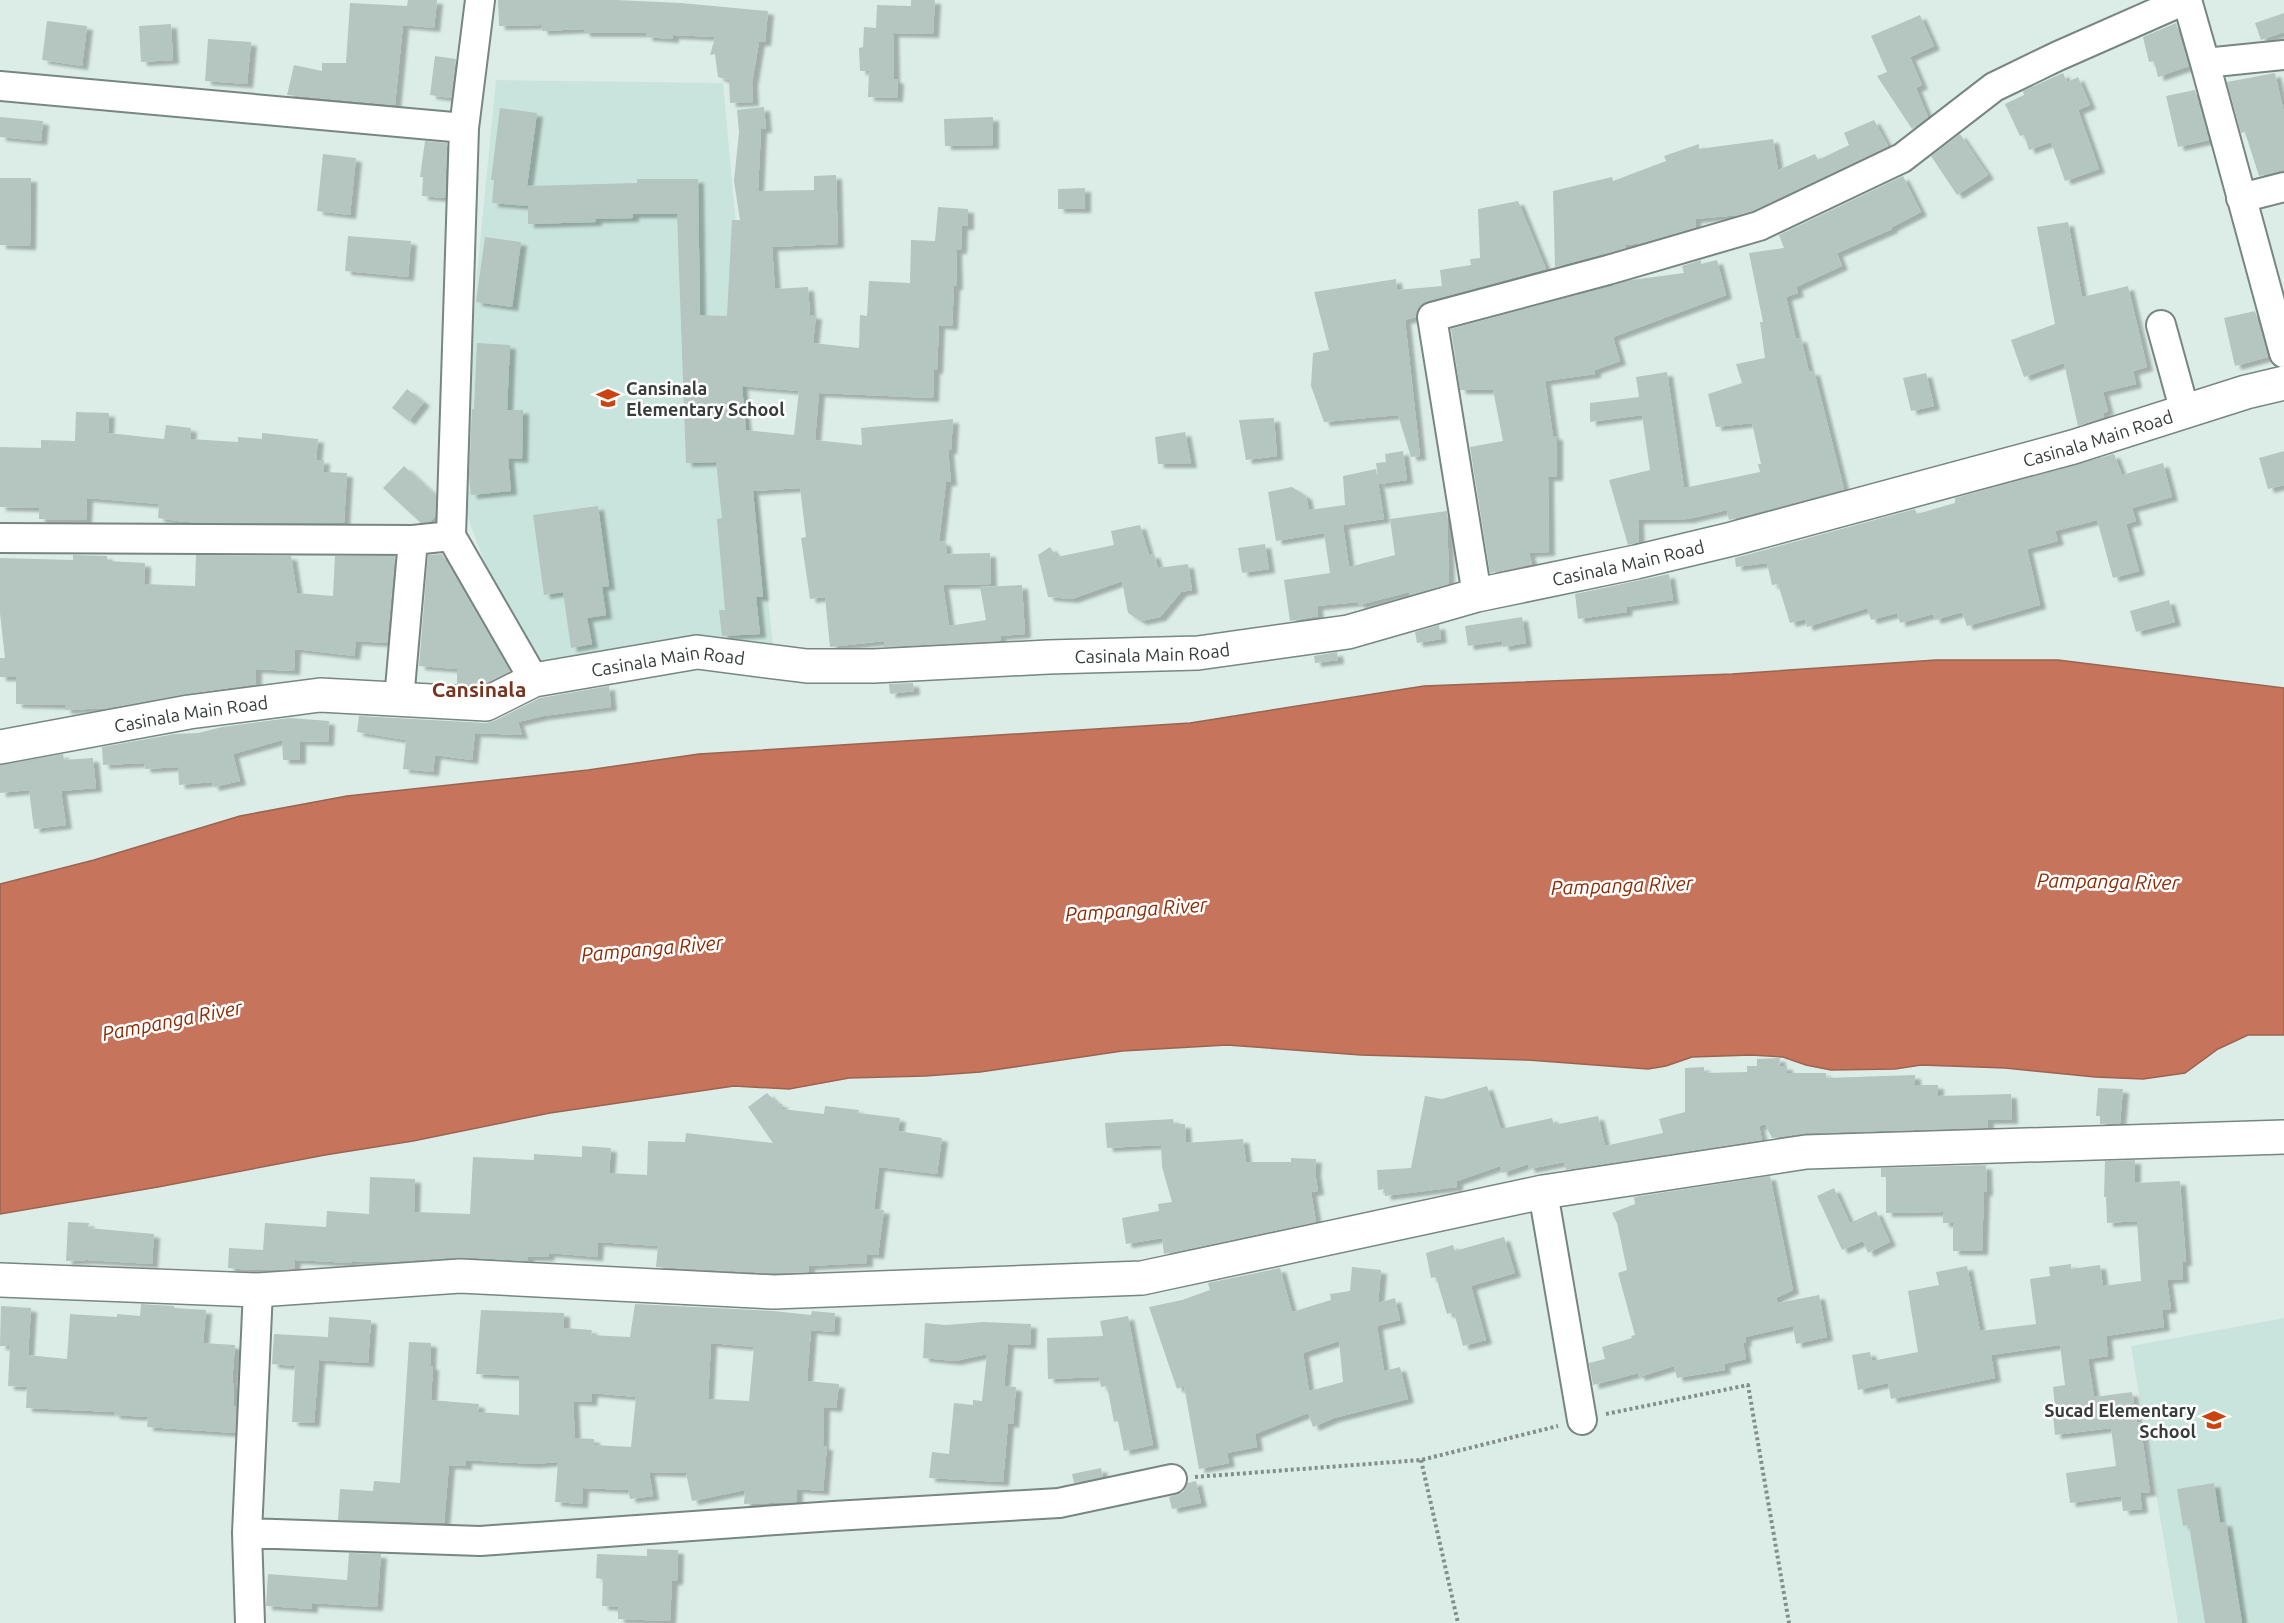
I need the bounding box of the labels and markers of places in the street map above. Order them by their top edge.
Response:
place label: Cansinala Elementary School [626,378,785,419]
school or university icon: Cansinala Elementary School [595,385,621,411]
place label: Sucad Elementary School [2044,1400,2197,1441]
school or university icon: Sucad Elementary School [2201,1407,2227,1433]

